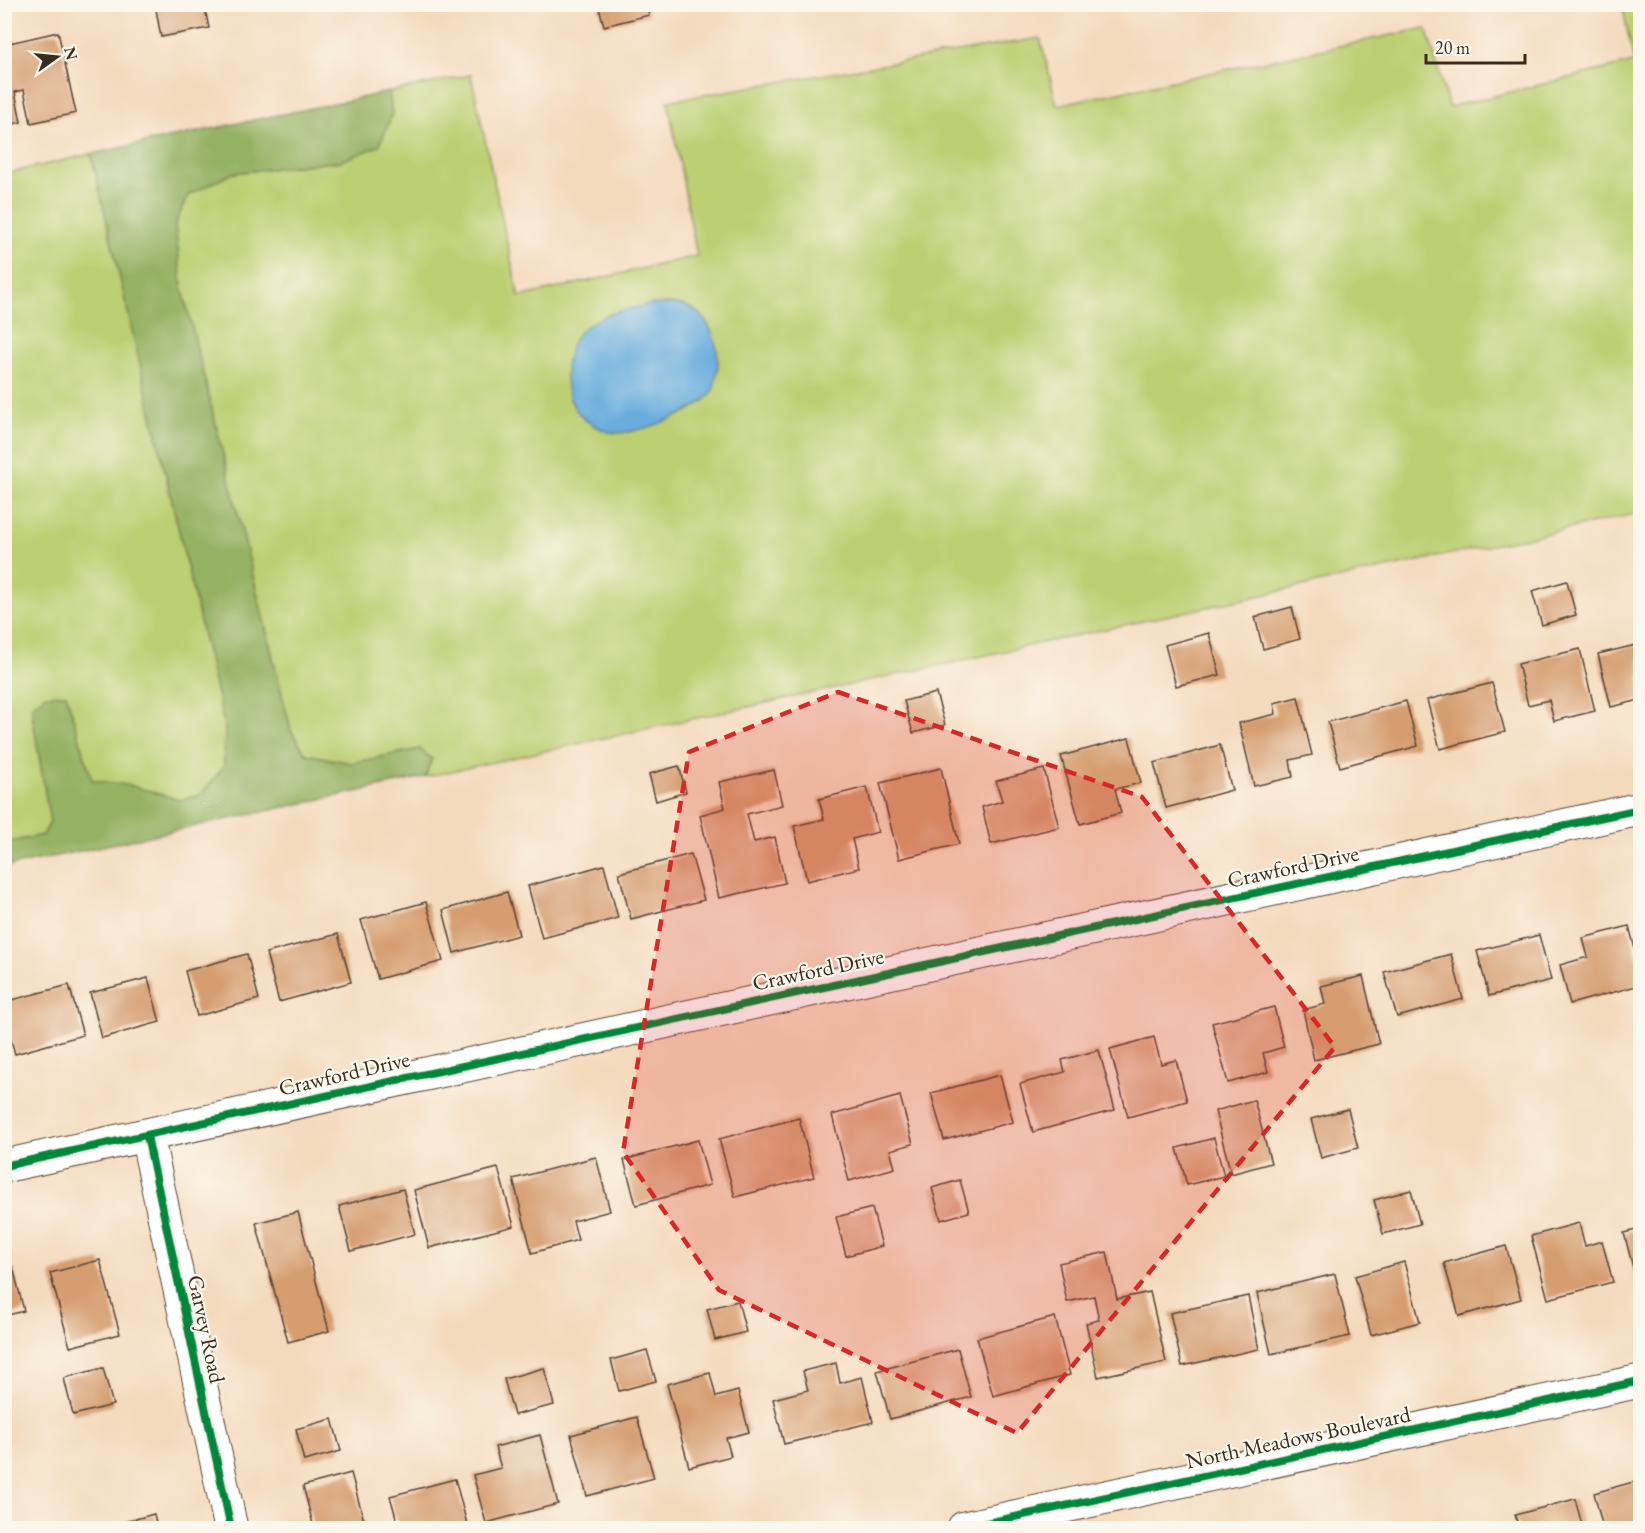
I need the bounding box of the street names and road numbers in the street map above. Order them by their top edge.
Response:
street label: Crawford Drive [1225,838,1362,895]
street label: Crawford Drive [750,941,887,998]
street label: Crawford Drive [276,1044,413,1103]
street label: Garvey Road [181,1272,232,1387]
street label: North Meadows Boulevard [1183,1399,1414,1475]

